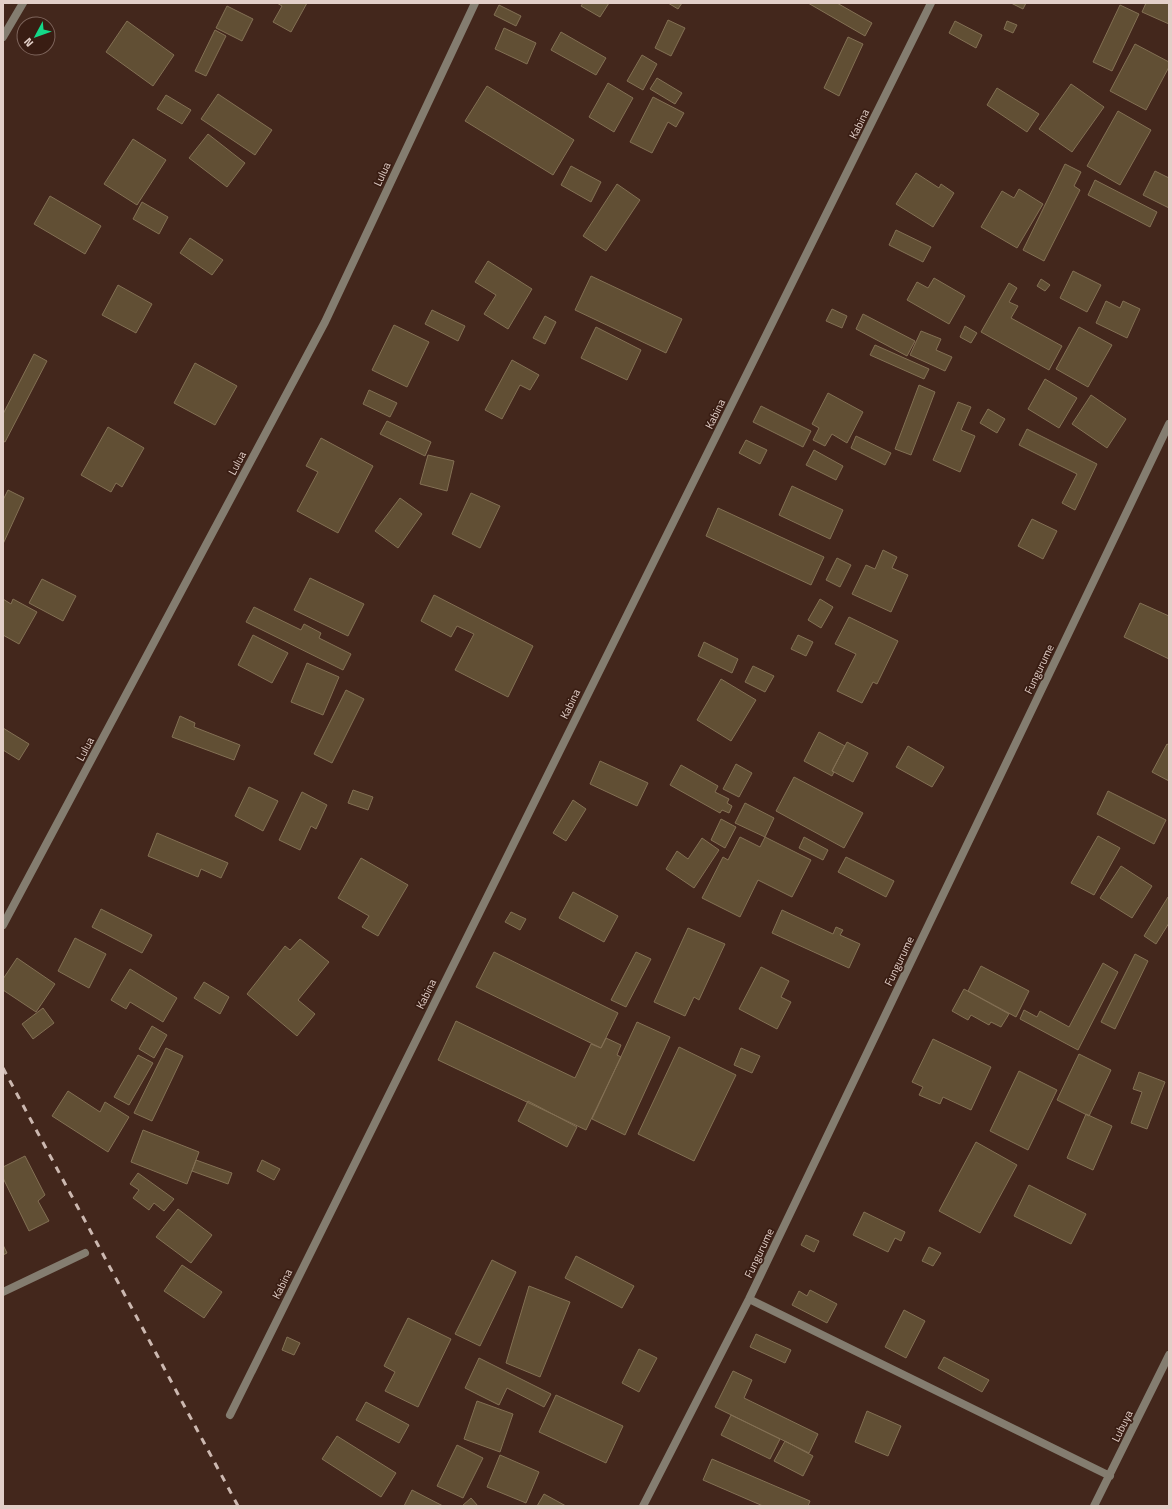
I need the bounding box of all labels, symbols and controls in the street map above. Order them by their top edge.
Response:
north arrow [16,16,56,56]
text: N [20,34,37,51]
street label: Kabina [845,106,873,142]
street label: Lulua [369,159,395,189]
street label: Kabina [701,396,729,432]
street label: Lulua [224,448,250,478]
street label: Fungurume [1020,641,1058,696]
street label: Kabina [556,686,584,722]
street label: Lulua [72,734,98,764]
street label: Fungurume [880,933,918,988]
street label: Kabina [412,976,440,1012]
street label: Fungurume [740,1225,778,1280]
street label: Kabina [268,1266,296,1302]
street label: Lubuya [1107,1407,1137,1445]

